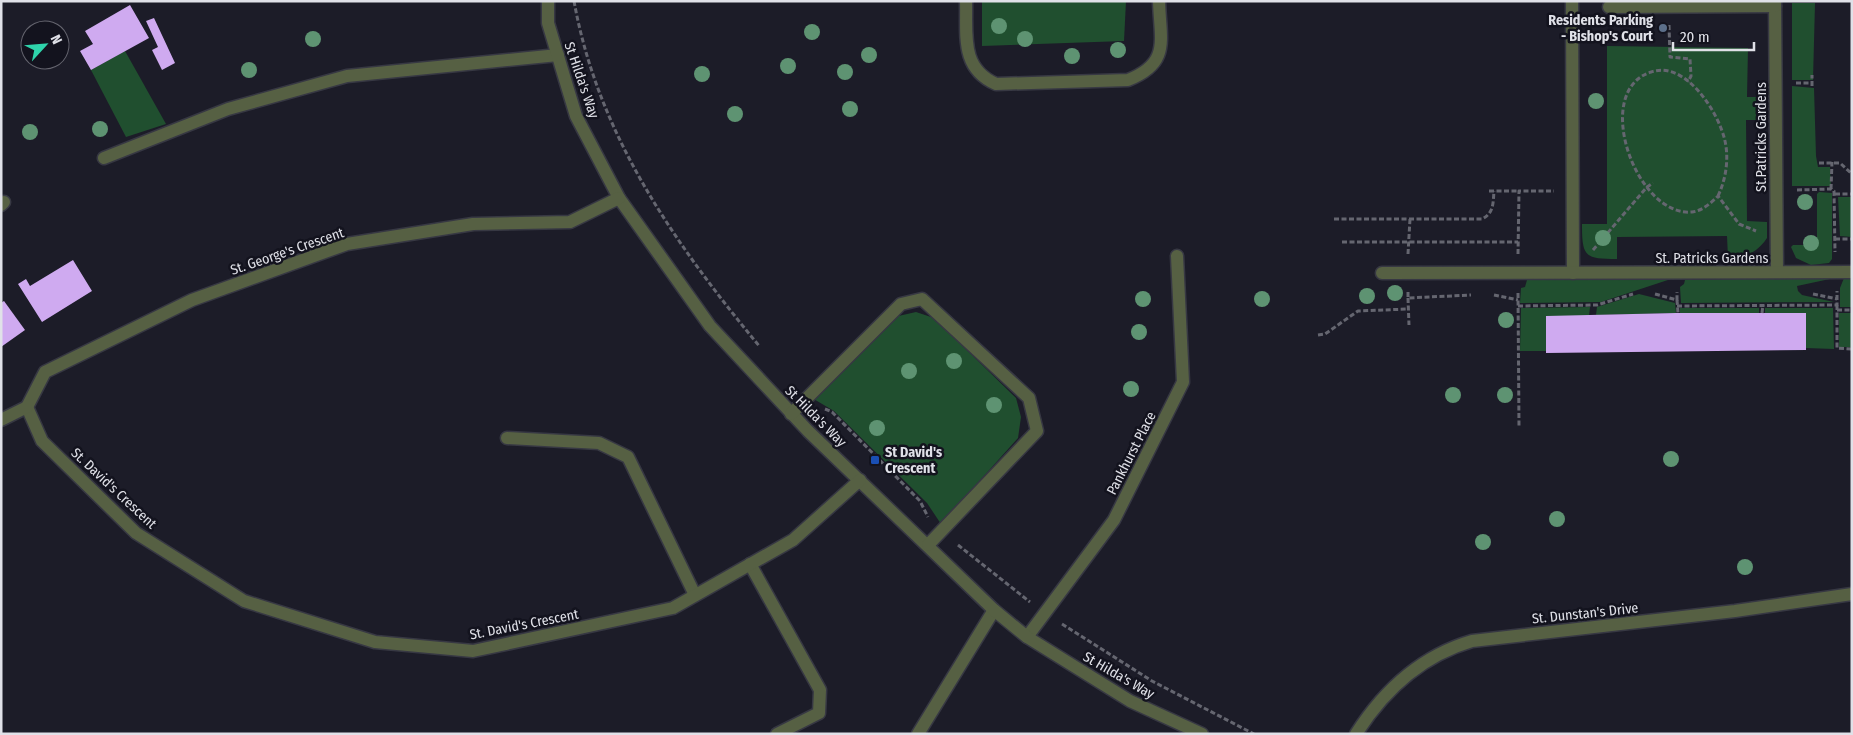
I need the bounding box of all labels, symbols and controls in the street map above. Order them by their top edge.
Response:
place label: Residents Parking - Bishop's Court [1548,12,1654,45]
north arrow [20,20,70,70]
scale bar [1673,20,1754,52]
marker: Residents Parking - Bishop's Court [1657,22,1669,34]
text: 20 m [1680,28,1710,46]
text: N [47,32,66,47]
street label: St Hilda's Way [561,40,603,121]
street label: St.Patricks Gardens [1753,82,1770,192]
street label: St. George's Crescent [228,224,346,279]
street label: St. Patricks Gardens [1655,250,1769,267]
street label: St Hilda's Way [781,382,850,451]
street label: Pankhurst Place [1103,409,1160,498]
street label: St. David's Crescent [67,444,160,533]
place label: St David's Crescent [885,444,942,477]
marker: St David's Crescent [869,454,881,466]
street label: St. Dunstan's Drive [1531,599,1639,628]
street label: St. David's Crescent [468,606,580,643]
street label: St Hilda's Way [1080,648,1158,703]

